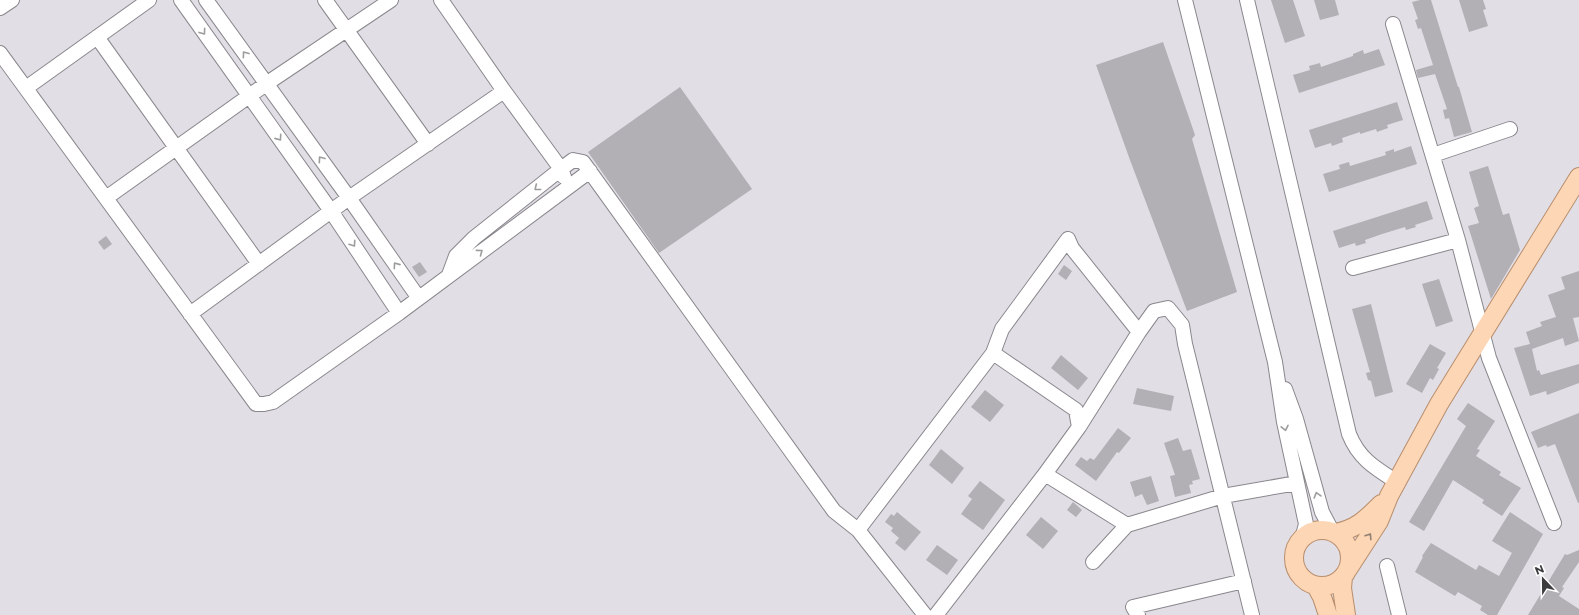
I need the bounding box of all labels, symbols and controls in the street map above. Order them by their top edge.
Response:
one-way arrow [198,27,205,34]
one-way arrow [242,51,249,58]
one-way arrow [274,133,281,140]
one-way arrow [318,156,326,163]
one-way arrow [534,183,542,190]
one-way arrow [348,240,356,247]
one-way arrow [476,249,483,257]
one-way arrow [393,262,401,269]
one-way arrow [1281,425,1289,432]
one-way arrow [1314,492,1322,498]
one-way arrow [1365,533,1372,540]
north arrow [1523,559,1563,599]
text: N [1533,562,1546,578]

